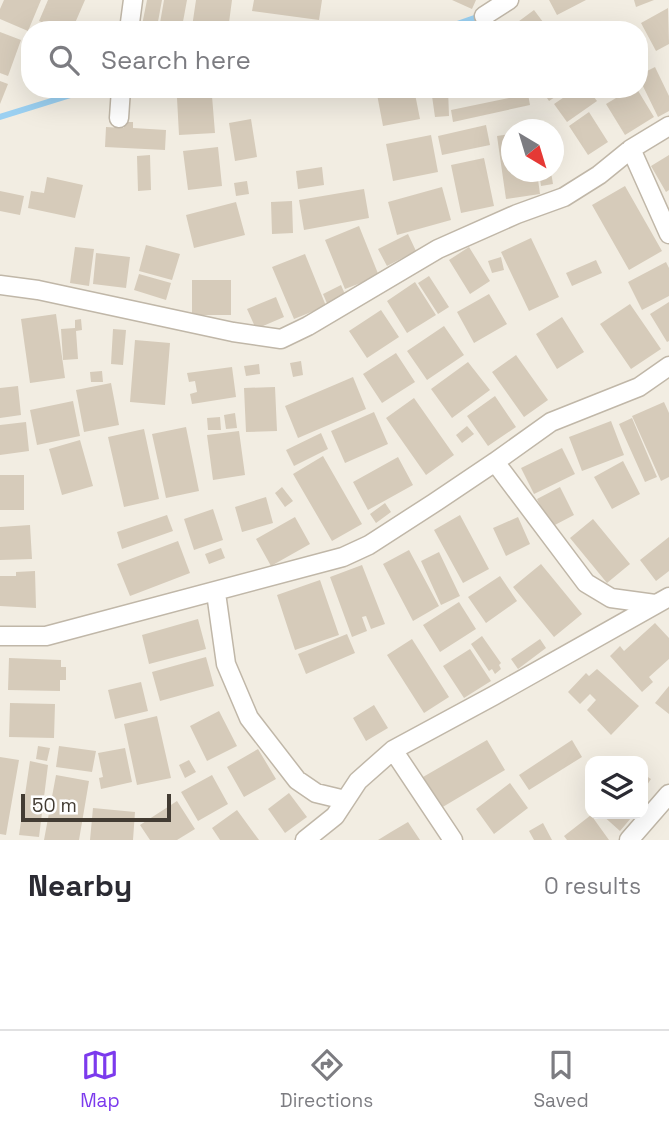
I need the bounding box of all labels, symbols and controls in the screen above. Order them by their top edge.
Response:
search box [21,21,648,98]
icon: search [45,41,83,79]
text: Search here [101,43,251,77]
north arrow [501,119,564,182]
map controls [585,756,648,819]
button: layers [585,756,648,819]
scale bar [21,791,172,823]
text: 50 m [32,793,77,818]
text: Nearby [28,866,132,905]
text: 0 results [544,871,641,901]
tab: Map [80,1046,120,1113]
tab: Directions [280,1046,373,1113]
tab: Saved [533,1046,589,1113]

